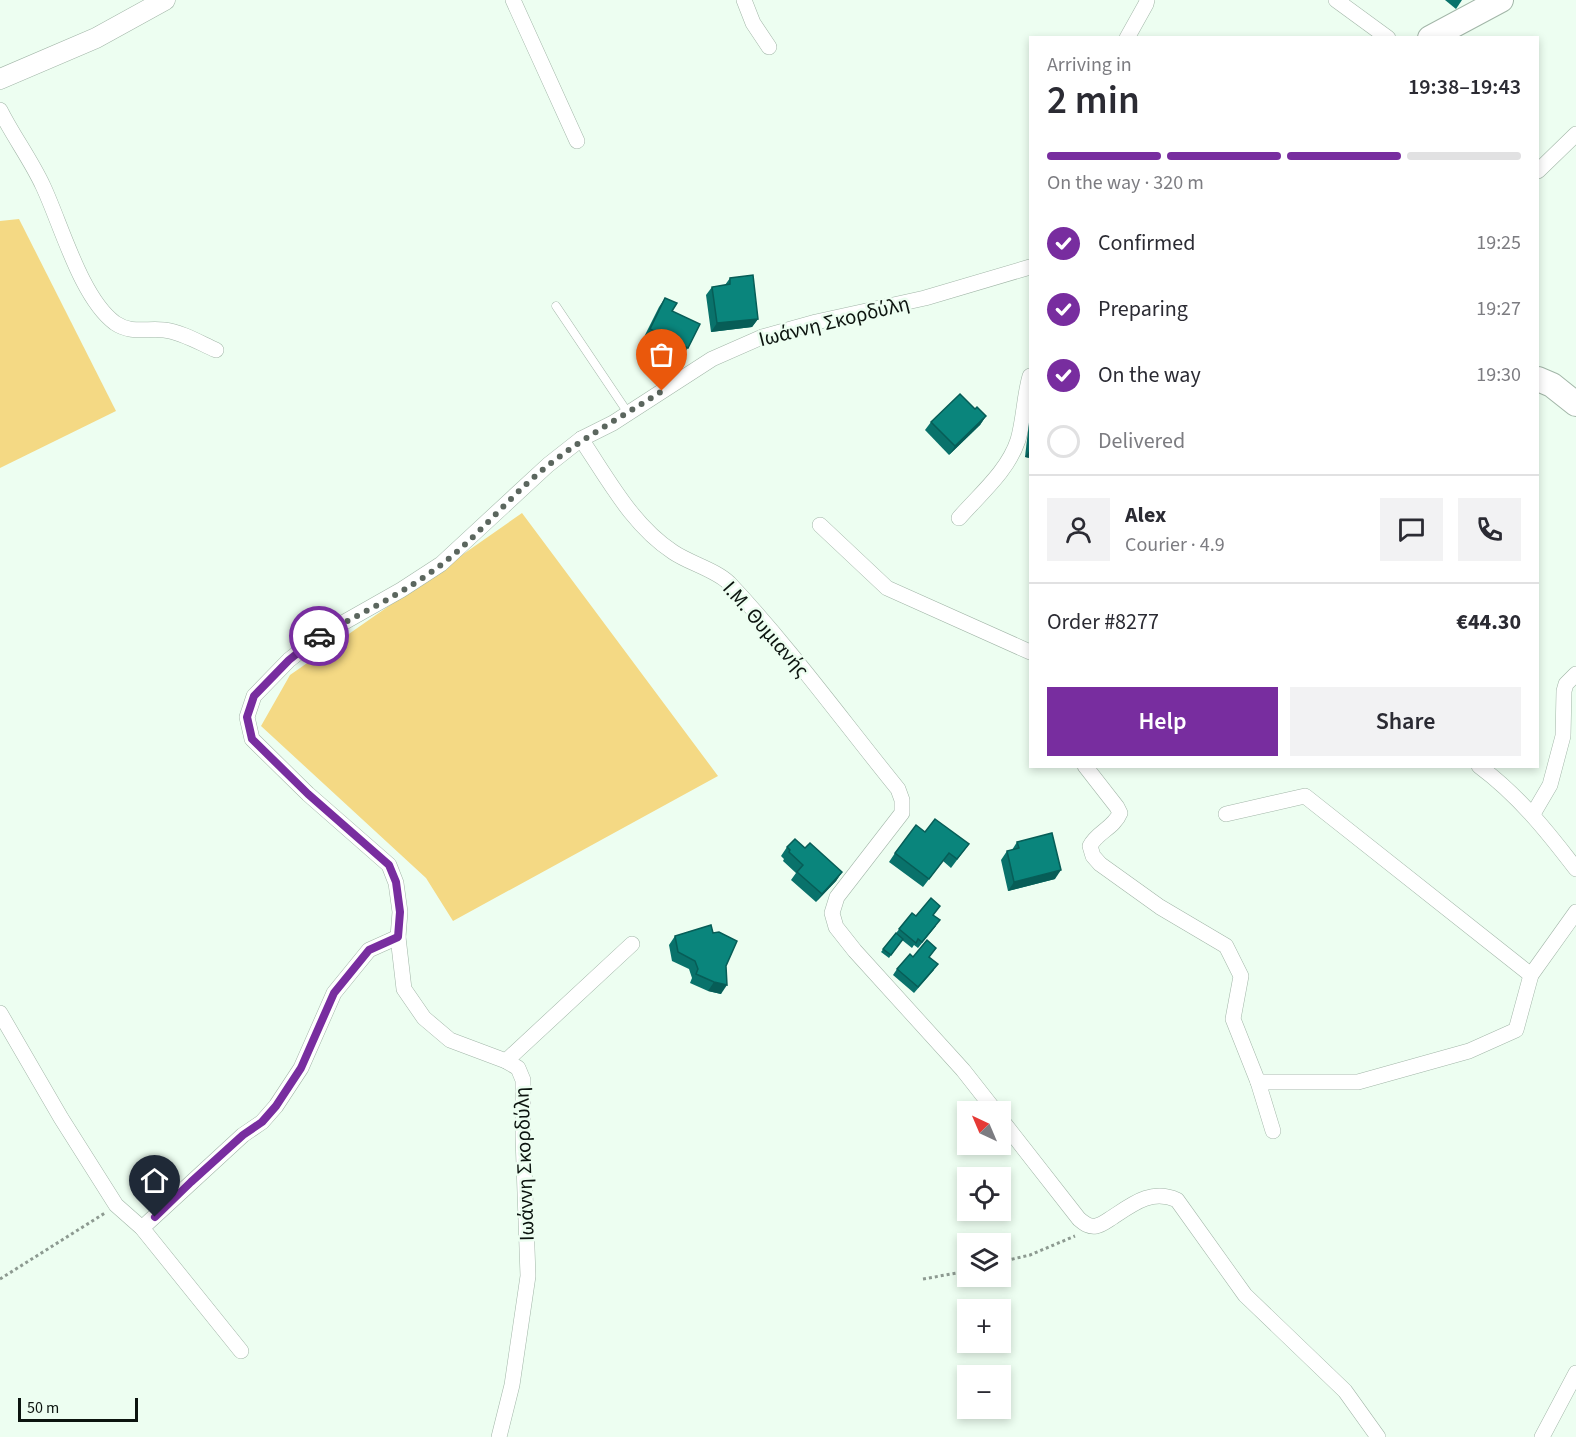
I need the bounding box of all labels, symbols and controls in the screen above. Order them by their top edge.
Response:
text: Arriving in [1047,51,1132,79]
text: 19:38–19:43 [1408,71,1521,103]
text: 2 min [1047,73,1140,129]
text: On the way · 320 m [1047,169,1204,197]
icon: check [1047,227,1080,260]
text: Confirmed [1098,227,1195,259]
text: 19:25 [1476,229,1521,257]
street label: Ιωάννη Σκορδύλη [756,288,912,354]
icon: check [1047,293,1080,326]
text: Preparing [1098,293,1188,325]
text: 19:27 [1476,295,1521,323]
pin [636,329,687,391]
icon: bag [645,338,678,371]
icon: check [1047,359,1080,392]
text: On the way [1098,359,1201,391]
text: 19:30 [1476,361,1521,389]
text: Delivered [1098,425,1185,457]
button: person [1047,498,1110,561]
button: chat [1380,498,1443,561]
button: phone [1458,498,1521,561]
text: Alex [1125,499,1166,531]
text: Courier · 4.9 [1125,531,1225,559]
street label: Ι.Μ. Θυμιανής [716,574,816,684]
courier [289,606,349,666]
text: Order #8277 [1047,606,1159,638]
text: €44.30 [1456,606,1521,638]
icon: car [303,620,336,653]
button: Help [1047,687,1278,756]
button: Share [1290,687,1521,756]
street label: Ιωάννη Σκορδύλη [506,1086,542,1242]
north arrow [957,1101,1011,1155]
map controls [957,1101,1011,1419]
pin [129,1155,180,1217]
icon: home [138,1164,171,1197]
button: locate [957,1167,1011,1221]
button: layers [957,1233,1011,1287]
button: + [957,1299,1011,1353]
button: − [957,1365,1011,1419]
scale bar [18,1395,138,1422]
text: 50 m [27,1397,59,1419]

